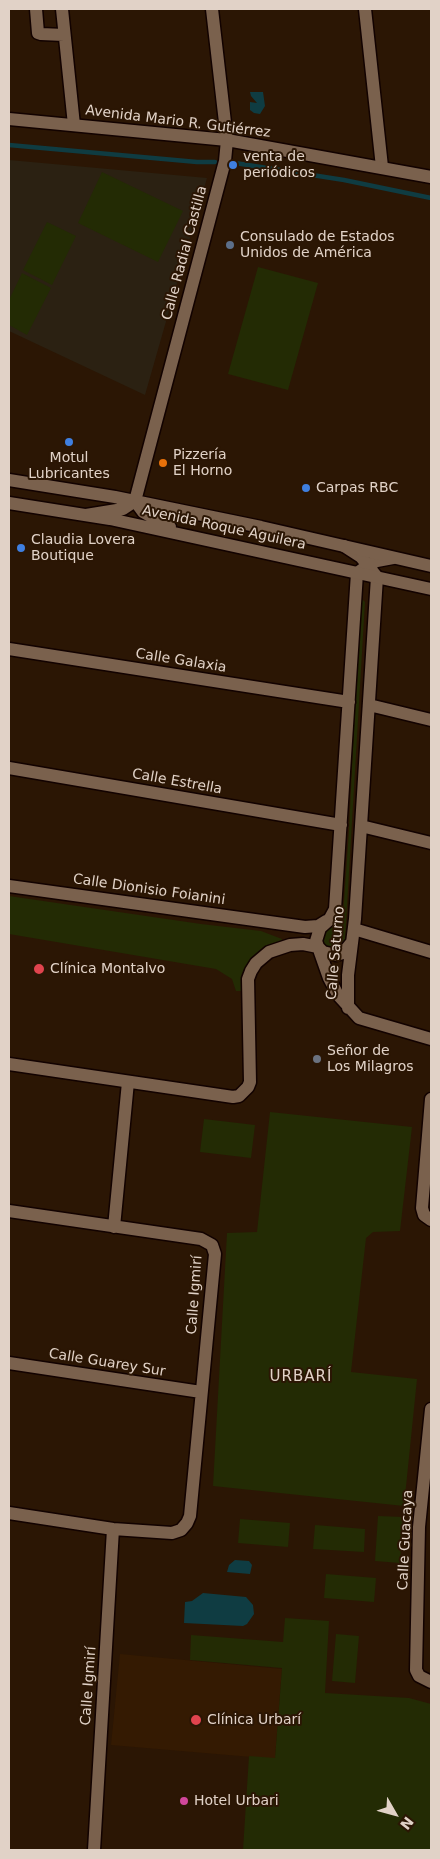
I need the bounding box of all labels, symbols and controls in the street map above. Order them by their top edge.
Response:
street label: Avenida Mario R. Gutiérrez [84,102,272,142]
place label: venta de periódicos [243,149,315,182]
marker: venta de periódicos [227,159,239,171]
street label: Calle Radial Castilla [159,184,211,322]
place label: Consulado de Estados Unidos de América [240,229,395,262]
marker: Consulado de Estados Unidos de América [224,239,236,251]
marker: Motul Lubricantes [63,436,75,448]
place label: Pizzería El Horno [173,447,232,480]
place label: Motul Lubricantes [28,450,110,482]
marker: Pizzería El Horno [157,457,169,469]
place label: Carpas RBC [316,480,398,496]
marker: Carpas RBC [300,482,312,494]
street label: Avenida Roque Aguilera [141,502,307,554]
place label: Claudia Lovera Boutique [31,532,135,564]
marker: Claudia Lovera Boutique [15,542,27,554]
street label: Calle Galaxia [134,646,228,676]
street label: Calle Estrella [131,766,223,798]
street label: Calle Dionisio Foianini [72,871,226,909]
street label: Calle Saturno [324,905,348,1001]
place label: Clínica Montalvo [50,961,165,977]
marker: Clínica Montalvo [32,962,46,976]
place label: Señor de Los Milagros [327,1043,413,1076]
marker: Señor de Los Milagros [311,1053,323,1065]
street label: Calle Igmirí [184,1255,206,1335]
street label: Calle Guarey Sur [48,1345,166,1381]
district label: URBARÍ [269,1368,333,1386]
street label: Calle Guacaya [395,1489,417,1591]
street label: Calle Igmirí [78,1646,100,1726]
place label: Clínica Urbarí [207,1712,301,1728]
marker: Clínica Urbarí [189,1713,203,1727]
north arrow [370,1789,420,1839]
place label: Hotel Urbari [194,1793,279,1809]
marker: Hotel Urbari [178,1795,190,1807]
text: N [397,1814,417,1833]

